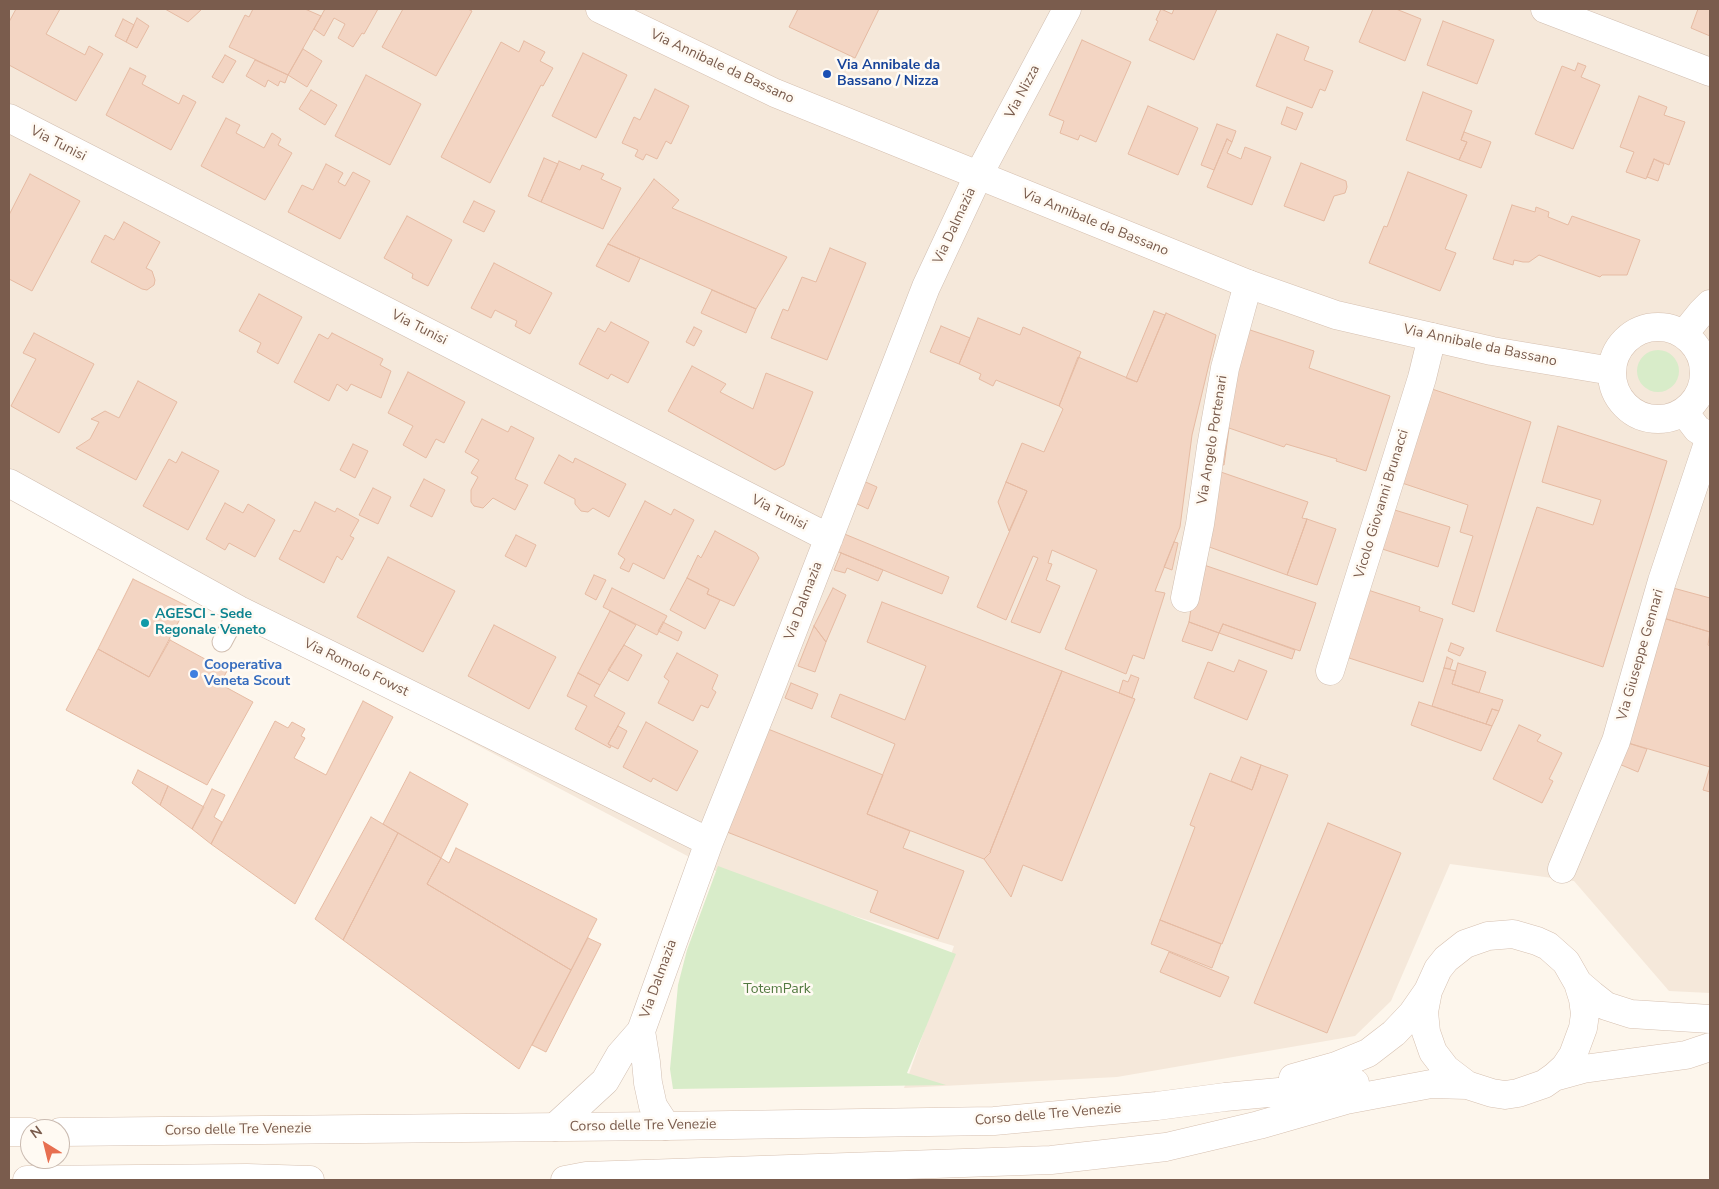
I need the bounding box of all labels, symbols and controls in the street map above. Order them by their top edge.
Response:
street label: Via Annibale da Bassano [647,26,797,108]
place label: Via Annibale da Bassano / Nizza [837,58,940,90]
street label: Via Nizza [1002,63,1044,121]
marker: Via Annibale da Bassano / Nizza [821,68,833,80]
street label: Via Tunisi [27,123,89,165]
street label: Via Dalmazia [930,185,980,267]
street label: Via Annibale da Bassano [1019,186,1171,260]
street label: Via Tunisi [388,307,450,349]
street label: Via Annibale da Bassano [1402,321,1558,371]
street label: Via Angelo Portenari [1194,374,1232,506]
street label: Vicolo Giovanni Brunacci [1351,428,1413,580]
street label: Via Tunisi [748,492,810,534]
street label: Via Dalmazia [781,560,827,642]
street label: Via Giuseppe Gennari [1614,587,1668,723]
place label: AGESCI - Sede Regonale Veneto [155,607,266,640]
marker: AGESCI - Sede Regonale Veneto [139,617,151,629]
street label: Via Romolo Fowst [301,635,411,701]
place label: Cooperativa Veneta Scout [204,658,290,690]
marker: Cooperativa Veneta Scout [188,668,200,680]
street label: Via Dalmazia [637,937,681,1021]
park label: TotemPark [743,982,811,998]
street label: Corso delle Tre Venezie [974,1100,1122,1130]
street label: Corso delle Tre Venezie [569,1116,717,1136]
north arrow [20,1119,70,1169]
street label: Corso delle Tre Venezie [164,1120,312,1140]
text: N [27,1122,46,1143]

